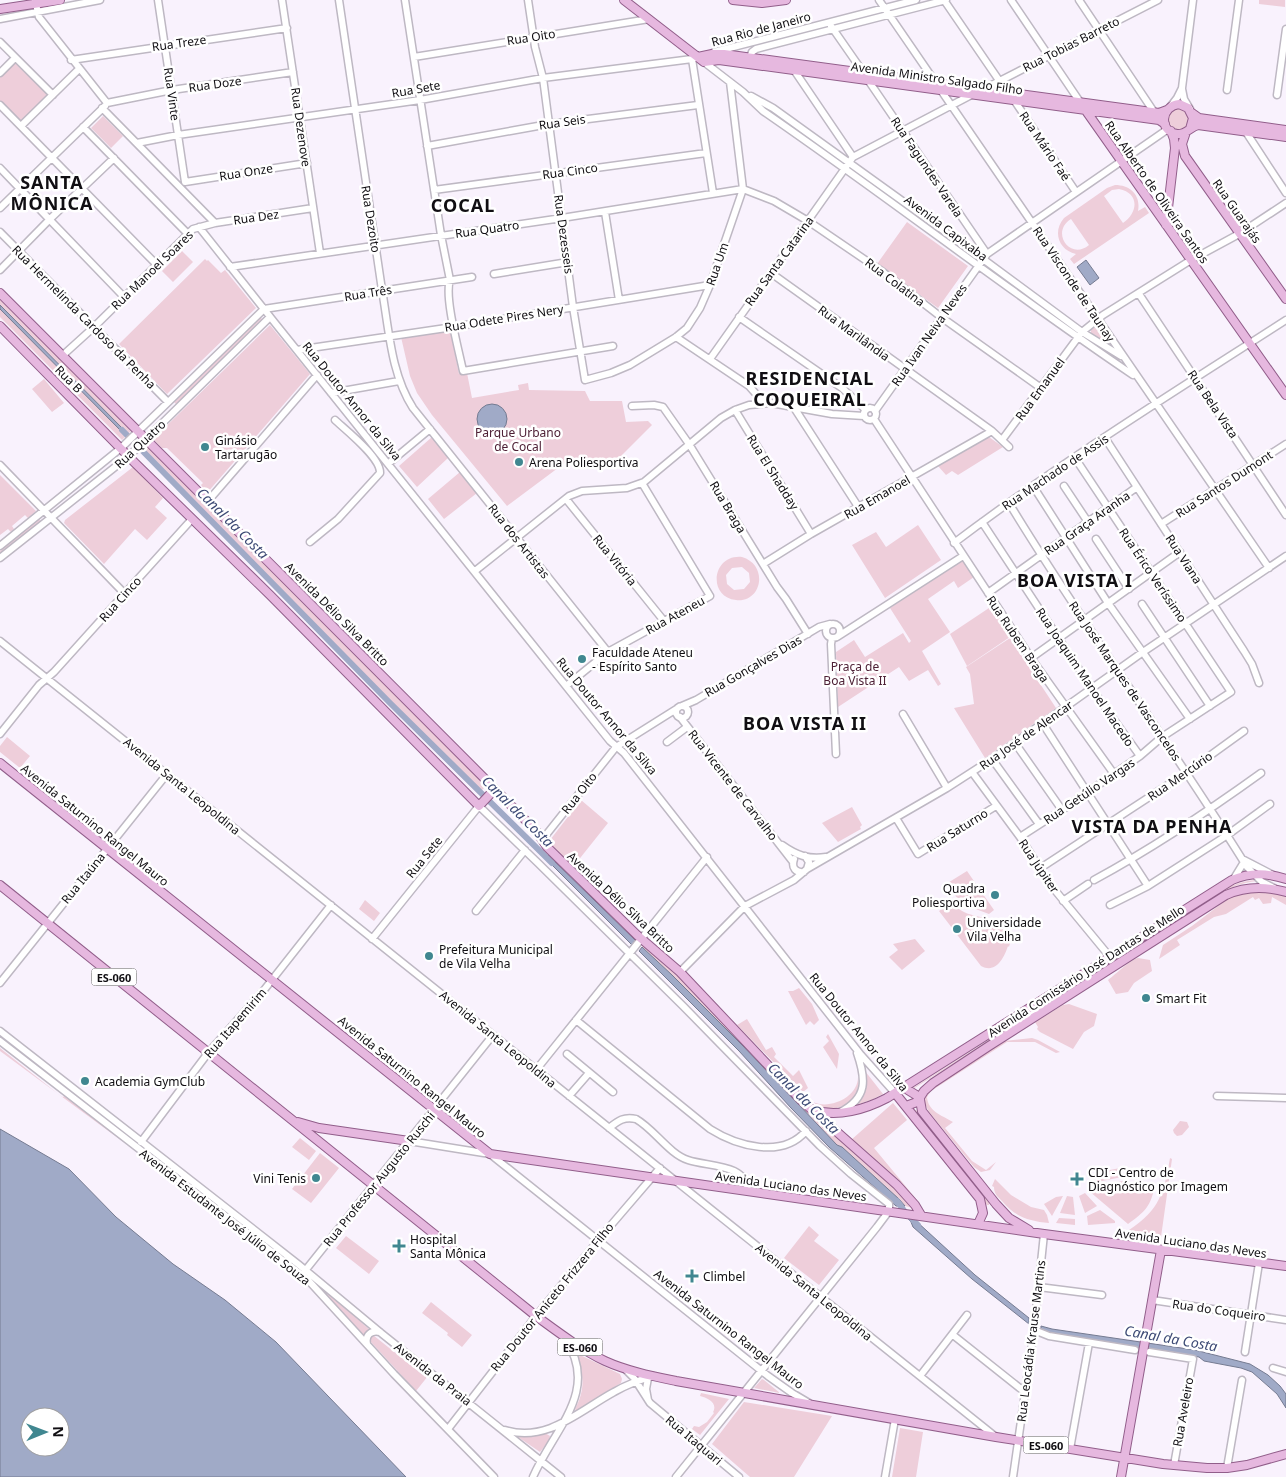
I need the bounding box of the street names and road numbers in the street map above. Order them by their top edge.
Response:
street label: Rua Rio de Janeiro [709,8,813,50]
street label: Rua Tobias Barreto [1020,12,1122,76]
street label: Rua Oito [506,25,556,49]
street label: Rua Treze [151,31,207,55]
street label: Avenida Ministro Salgado Filho [850,58,1024,98]
street label: Rua Vinte [160,66,184,122]
street label: Rua Doze [188,72,243,96]
street label: Rua Sete [390,76,442,102]
street label: Rua Dezenove [287,86,315,168]
street label: Rua Mário Faé [1015,108,1075,184]
street label: Rua Seis [538,110,587,134]
street label: Rua Fagundes Varela [887,113,967,221]
street label: Rua Alberto de Oliveira Santos [1101,117,1213,267]
street label: Rua Onze [218,159,274,185]
street label: Rua Cinco [541,159,599,183]
street label: Rua Guarajás [1209,176,1266,247]
street label: Rua Dezoito [357,184,385,254]
street label: Avenida Capixaba [901,191,991,265]
street label: Rua Dezesseis [550,193,578,275]
street label: Rua Dez [232,205,280,229]
street label: Rua Santa Catarina [741,213,817,309]
street label: Rua Quatro [454,216,520,242]
street label: Rua Visconde de Taunay [1029,223,1120,346]
street label: Rua Manoel Soares [107,226,197,314]
street label: Rua Um [702,240,732,288]
street label: Rua Hermelinda Cardoso da Penha [8,241,160,393]
street label: Rua Colatina [862,254,928,310]
street label: Rua Ivan Neiva Neves [887,280,971,390]
street label: Rua Três [343,281,393,305]
street label: Rua Odete Pires Nery [443,300,566,336]
street label: Rua Marilândia [815,301,893,365]
street label: Rua Doutor Annor da Silva [299,338,405,464]
street label: Rua Emanuel [1011,354,1069,424]
street label: Rua B [51,361,87,397]
street label: Rua Bela Vista [1184,366,1242,442]
street label: Rua Quatro [111,416,169,472]
street label: Rua Machado de Assis [998,430,1112,514]
street label: Rua El Shadday [743,431,803,514]
street label: Rua Santos Dumont [1172,446,1276,522]
street label: Rua Emanoel [841,471,913,523]
street label: Rua Braga [706,478,750,536]
street label: Rua Graça Aranha [1041,487,1133,559]
street label: Rua dos Artistas [484,500,554,582]
street label: Rua Érico Veríssimo [1115,524,1191,626]
street label: Rua Vitória [589,531,641,589]
street label: Rua Viana [1162,531,1206,587]
street label: Avenida Délio Silva Britto [281,558,393,670]
street label: Rua Cinco [95,573,145,625]
street label: Rua Ateneu [642,592,708,638]
street label: Rua Rubem Braga [983,592,1053,686]
street label: Rua José Marques de Vasconcelos [1065,598,1185,764]
street label: Rua Joaquim Manoel Macedo [1032,604,1138,750]
street label: Rua Gonçalves Dias [701,631,805,701]
street label: Rua Doutor Annor da Silva [553,654,661,778]
street label: Rua José de Alencar [976,696,1076,774]
street label: Rua Vicente de Carvalho [684,726,782,844]
street label: Avenida Santa Leopoldina [120,733,244,839]
street label: Rua Mercúrio [1144,747,1216,805]
street label: Rua Getúlio Vargas [1040,754,1138,828]
street label: Avenida Saturnino Rangel Mauro [18,760,172,890]
street label: Rua Oito [557,769,601,817]
street label: Rua Saturno [923,804,991,856]
street label: Rua Sete [402,832,446,881]
street label: Rua Júpiter [1015,836,1063,896]
street label: Avenida Délio Silva Britto [564,848,678,956]
street label: Rua Itaúna [57,849,109,907]
street label: Avenida Comissário José Dantas de Mello [984,901,1188,1041]
road number: ES-060 [92,969,136,986]
street label: Rua Doutor Annor da Silva [806,969,912,1095]
street label: Rua Itapemirim [200,984,270,1062]
street label: Avenida Santa Leopoldina [436,986,560,1092]
street label: Avenida Saturnino Rangel Mauro [335,1012,489,1142]
street label: Rua Professor Augusto Ruschi [319,1108,439,1250]
street label: Avenida Estudante José Júlio de Souza [136,1145,314,1289]
street label: Avenida Luciano das Neves [714,1167,868,1205]
street label: Rua Doutor Aniceto Frizzera Filho [486,1219,618,1375]
street label: Avenida Luciano das Neves [1114,1224,1268,1262]
street label: Avenida Santa Leopoldina [752,1239,876,1345]
street label: Rua Leocádia Krause Martins [1013,1259,1049,1423]
street label: Avenida Saturnino Rangel Mauro [651,1265,807,1393]
street label: Rua do Coqueiro [1171,1295,1267,1325]
street label: Avenida da Praia [391,1338,475,1410]
road number: ES-060 [558,1338,602,1355]
street label: Rua Aveleiro [1169,1376,1197,1448]
street label: Rua Itaquari [662,1411,726,1469]
road number: ES-060 [1024,1436,1068,1454]

